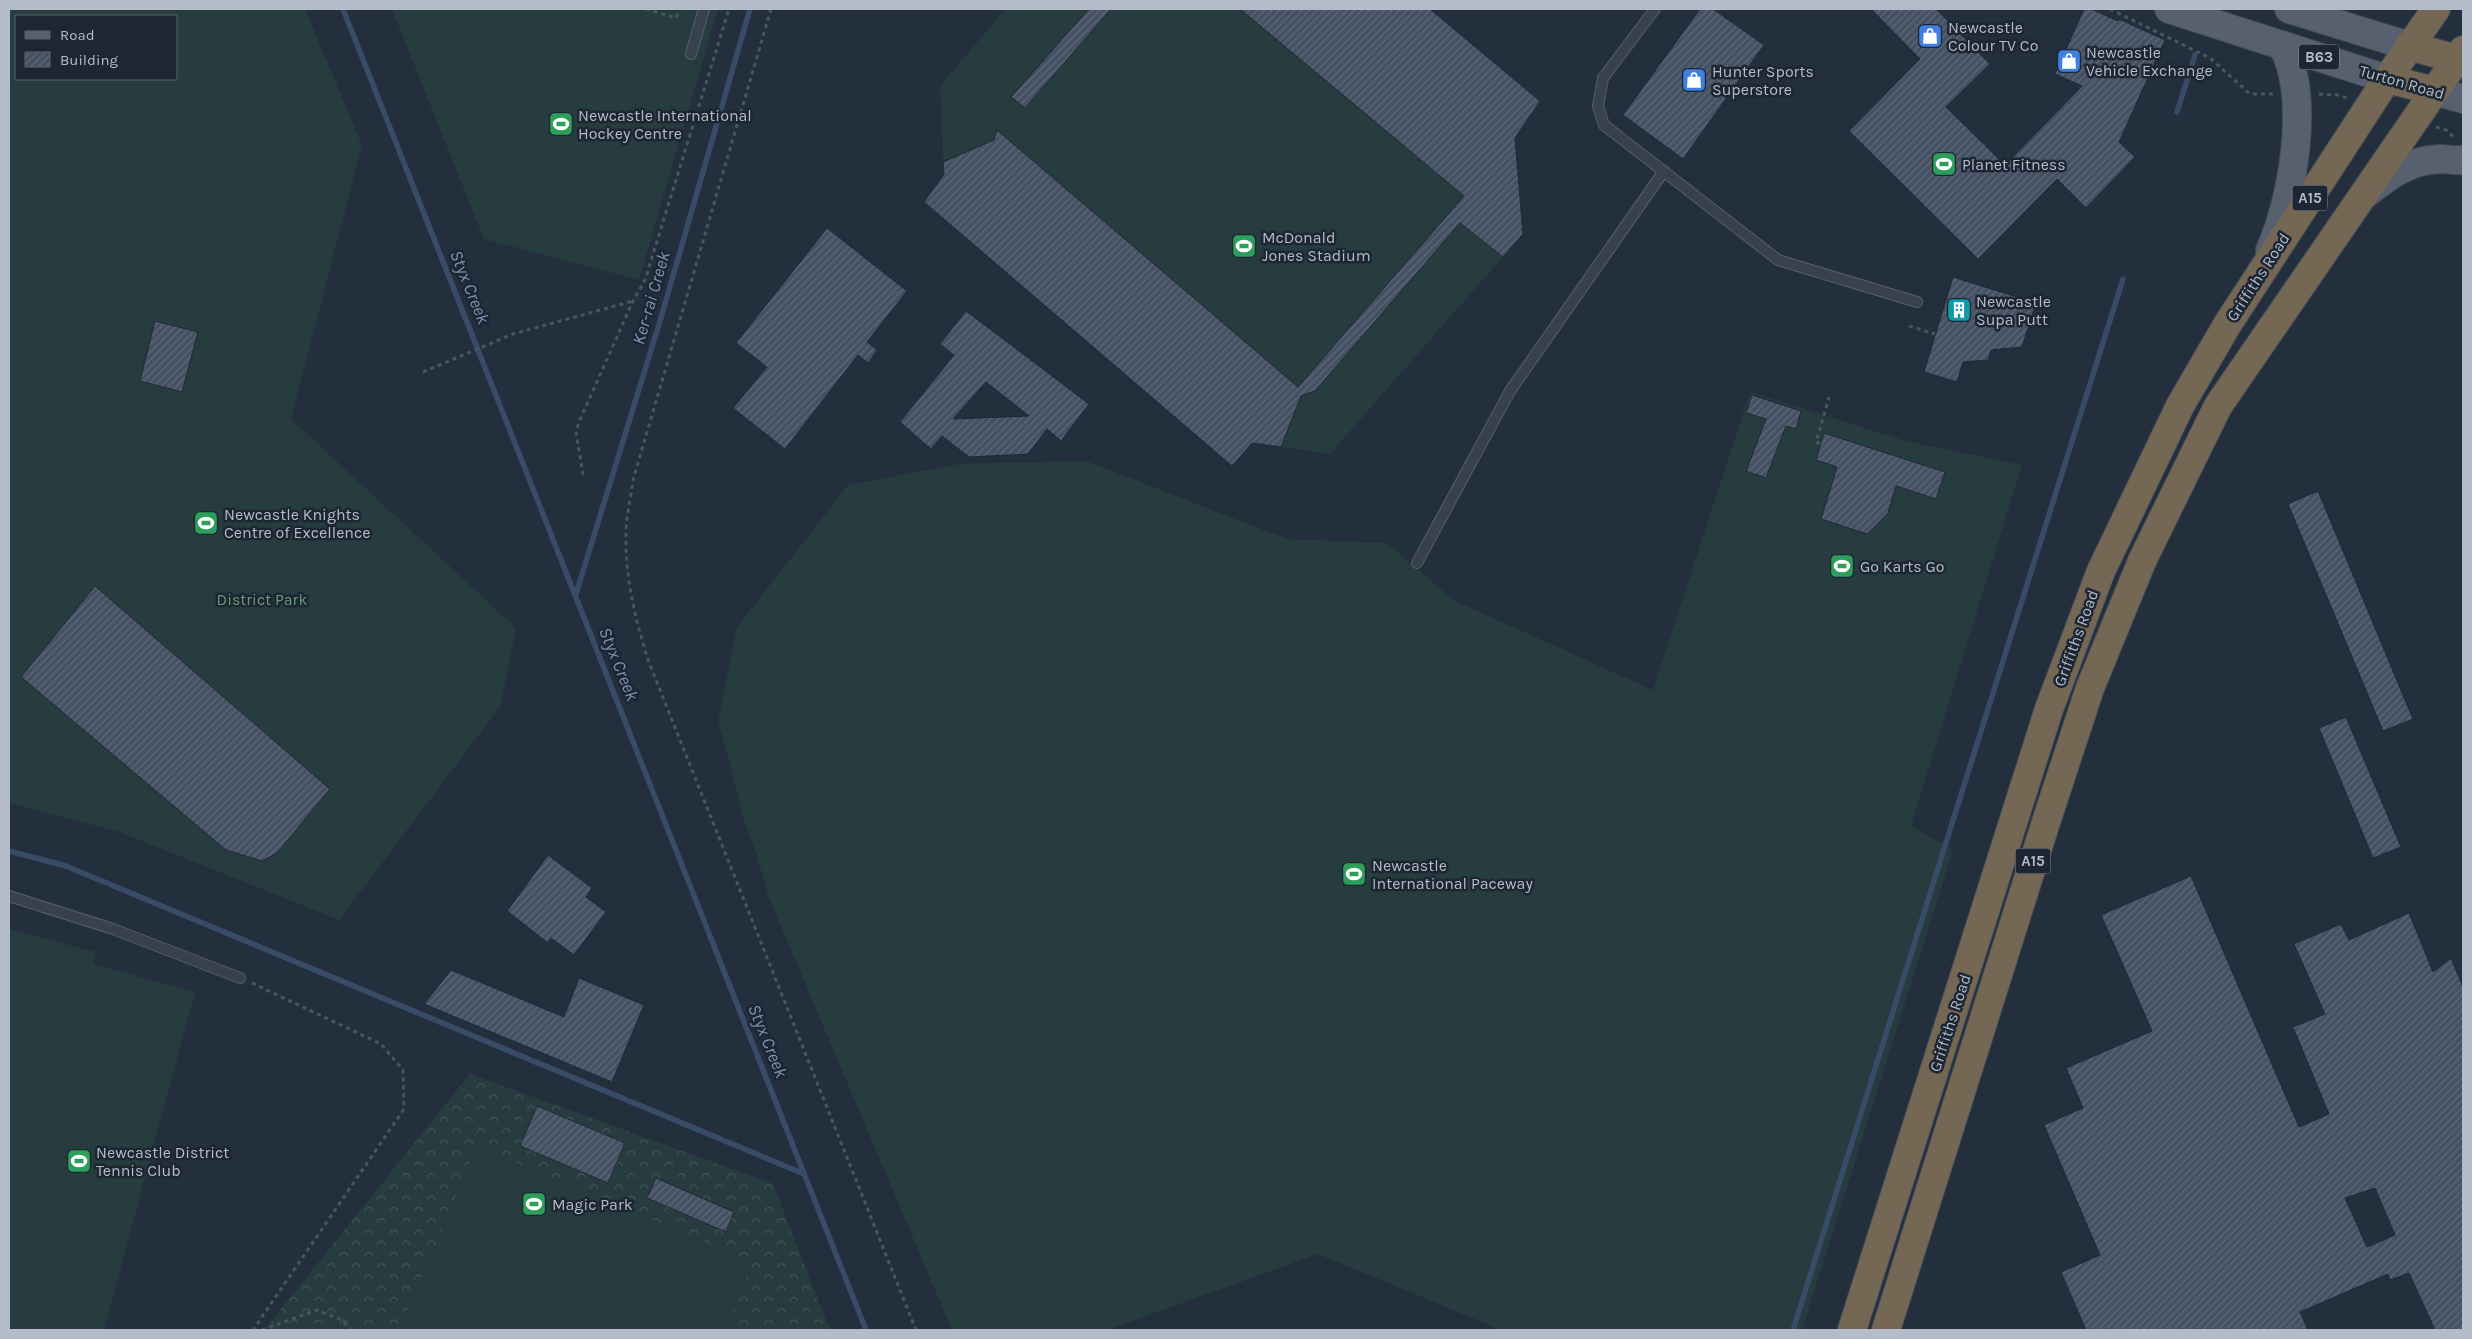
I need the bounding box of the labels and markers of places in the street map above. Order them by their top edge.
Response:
place label: Newcastle Colour TV Co [1948,18,2038,55]
shop icon: Newcastle Colour TV Co [1917,23,1943,49]
place label: Newcastle Vehicle Exchange [2086,43,2213,80]
shop icon: Newcastle Vehicle Exchange [2056,48,2082,74]
place label: Hunter Sports Superstore [1712,62,1814,99]
shop icon: Hunter Sports Superstore [1681,67,1707,93]
place label: Newcastle International Hockey Centre [578,106,752,143]
sports icon: Newcastle International Hockey Centre [548,111,574,137]
sports icon: Planet Fitness [1931,151,1957,177]
place label: Planet Fitness [1962,155,2066,174]
place label: McDonald Jones Stadium [1262,228,1371,265]
sports icon: McDonald Jones Stadium [1231,233,1257,259]
place label: Newcastle Supa Putt [1976,292,2051,329]
building icon: Newcastle Supa Putt [1946,297,1972,323]
place label: Newcastle Knights Centre of Excellence [224,505,370,542]
sports icon: Newcastle Knights Centre of Excellence [193,510,219,536]
sports icon: Go Karts Go [1829,553,1855,579]
place label: Go Karts Go [1860,557,1944,576]
place label: Newcastle International Paceway [1372,856,1533,893]
sports icon: Newcastle International Paceway [1341,861,1367,887]
place label: Newcastle District Tennis Club [96,1143,229,1180]
sports icon: Newcastle District Tennis Club [66,1148,92,1174]
sports icon: Magic Park [521,1191,547,1217]
place label: Magic Park [552,1195,633,1214]

